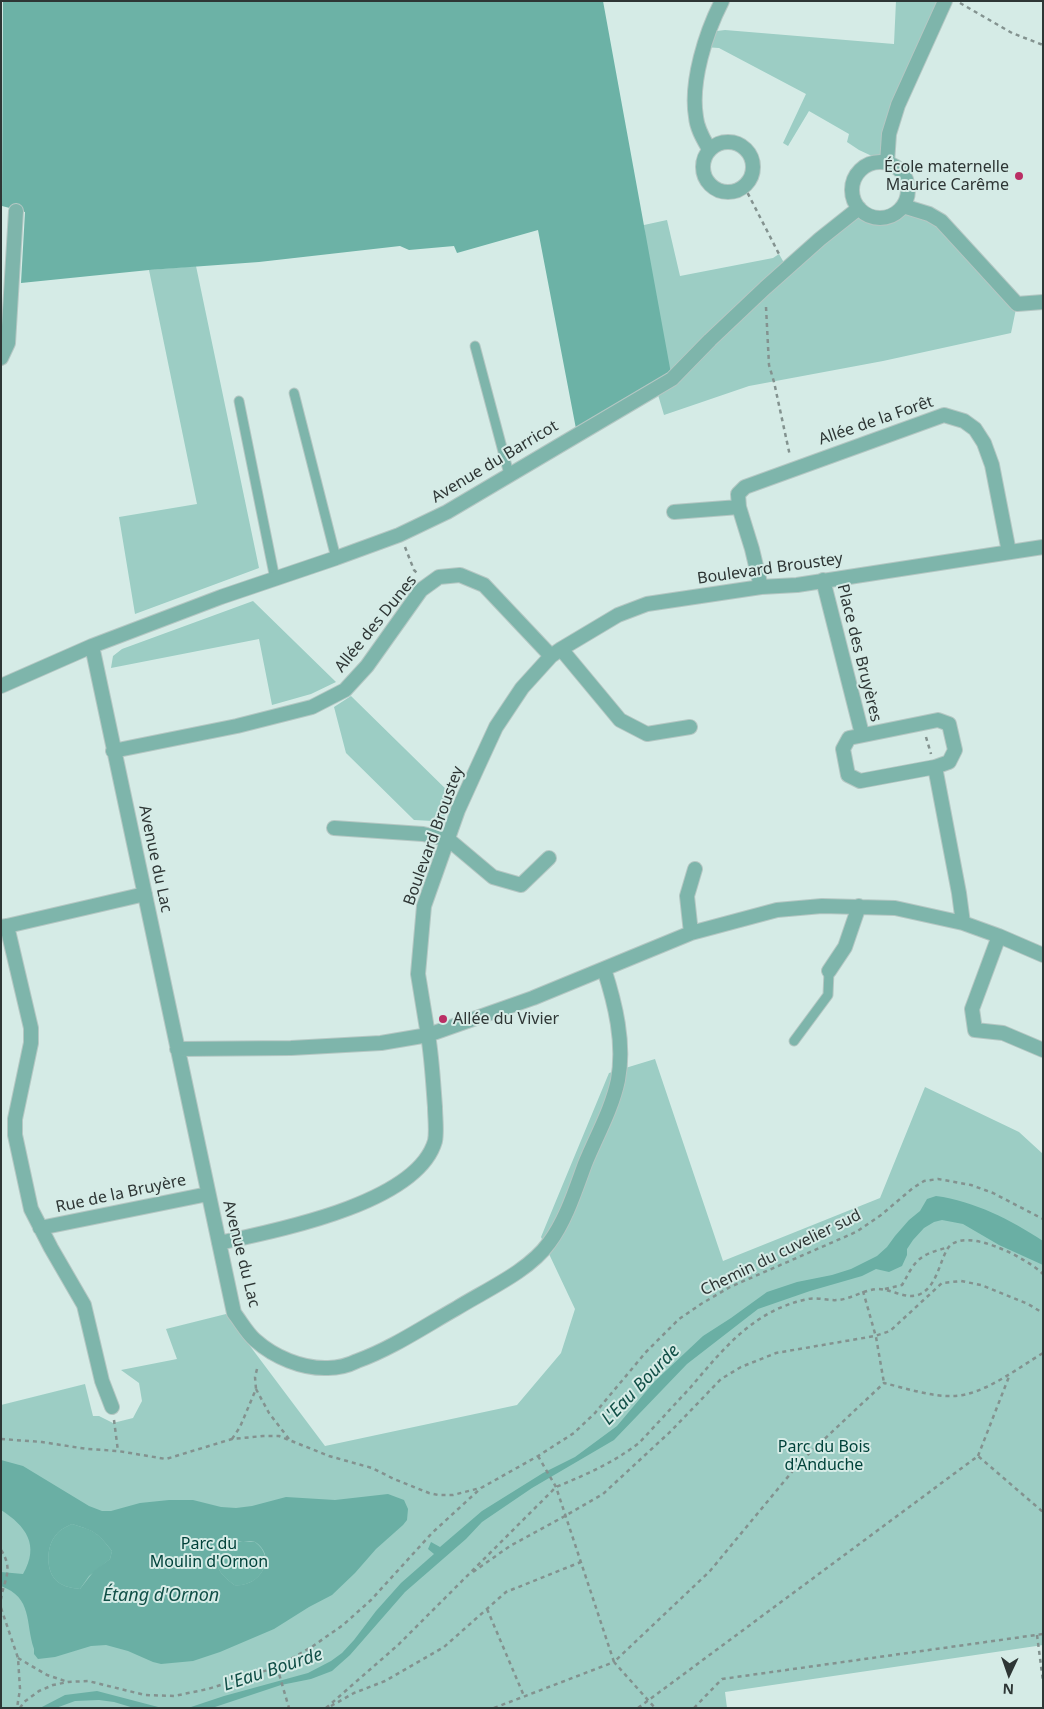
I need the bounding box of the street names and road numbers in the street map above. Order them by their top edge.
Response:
street label: Allée de la Forêt [816,392,936,450]
street label: Avenue du Barricot [428,417,562,507]
street label: Boulevard Broustey [696,549,844,589]
street label: Allée des Dunes [331,572,421,676]
street label: Place des Bruyères [833,582,885,724]
street label: Boulevard Broustey [400,764,468,908]
street label: Avenue du Lac [134,804,176,914]
street label: Rue de la Bruyère [54,1171,188,1217]
street label: Avenue du Lac [218,1199,264,1309]
street label: Chemin du cuvelier sud [698,1206,864,1300]

